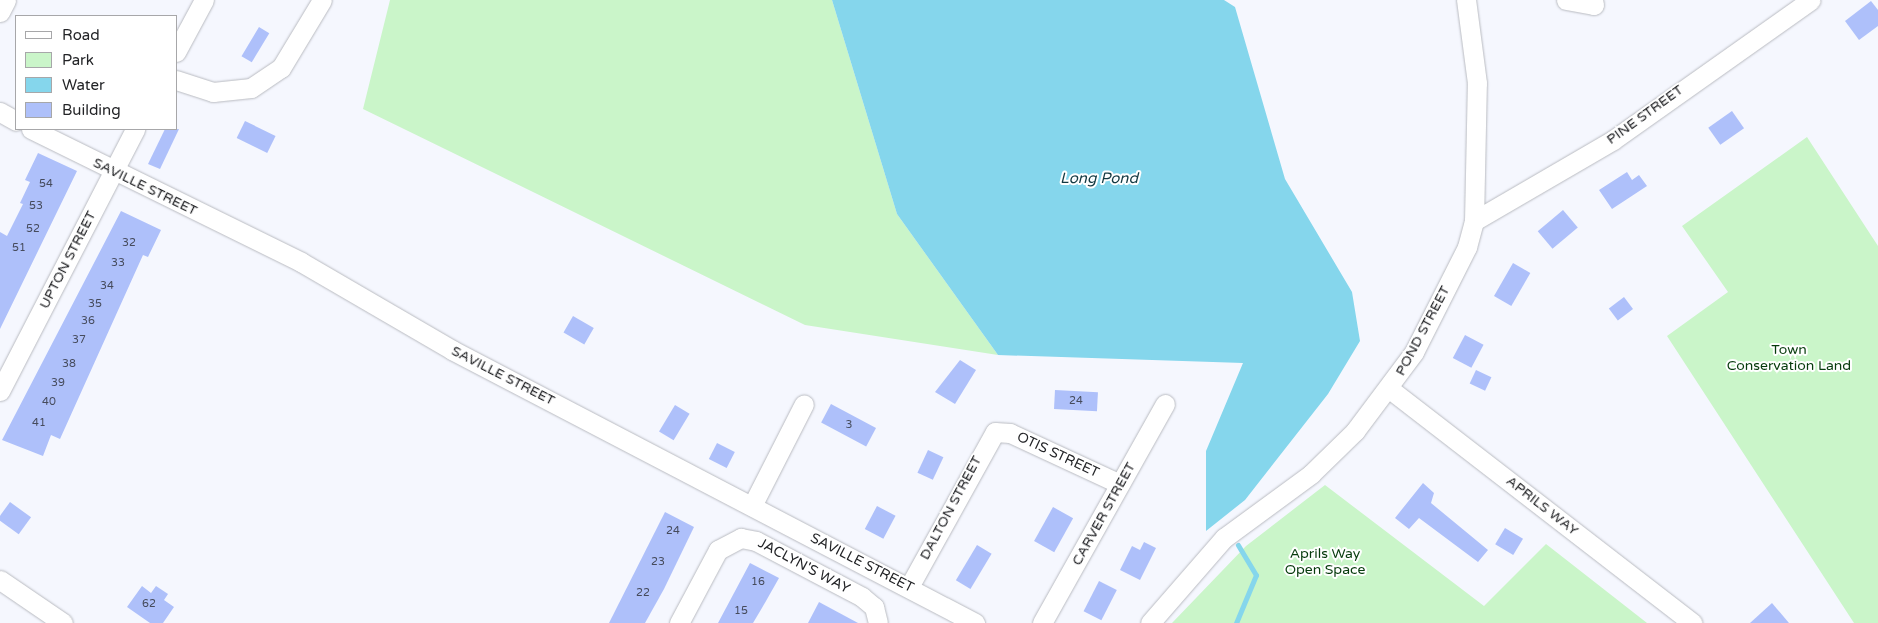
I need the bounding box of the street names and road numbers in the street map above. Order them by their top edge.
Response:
street label: PINE STREET [1604,82,1686,148]
street label: SAVILLE STREET [90,154,200,220]
street label: UPTON STREET [36,208,100,312]
street label: POND STREET [1392,283,1454,379]
street label: SAVILLE STREET [448,343,558,409]
street label: OTIS STREET [1014,429,1102,481]
street label: DALTON STREET [917,453,985,563]
street label: CARVER STREET [1069,459,1139,569]
street label: APRILS WAY [1503,473,1581,539]
street label: SAVILLE STREET [807,530,917,596]
street label: JACLYN'S WAY [755,535,853,597]

